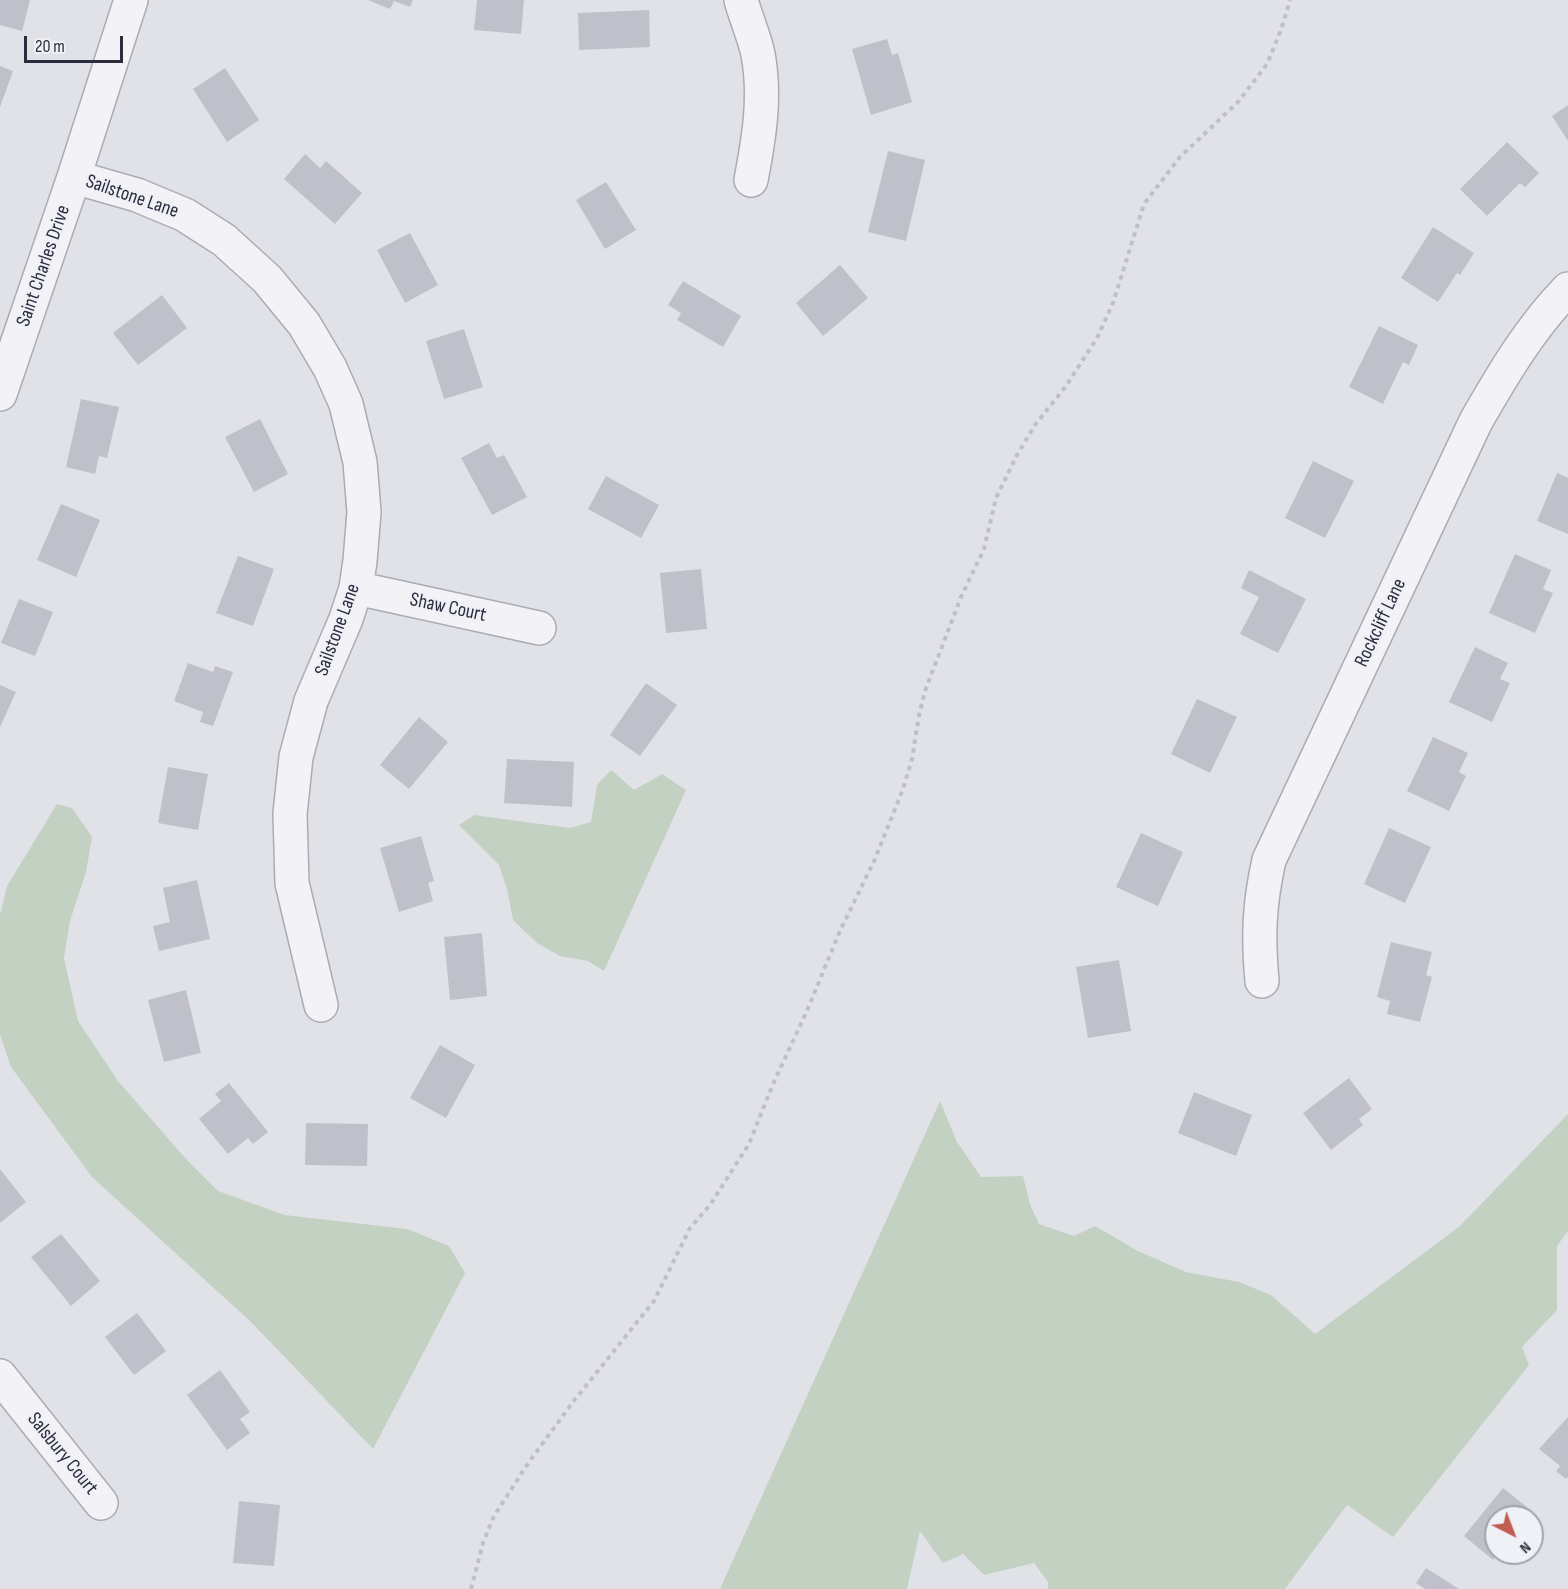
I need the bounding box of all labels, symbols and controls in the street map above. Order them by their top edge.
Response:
scale bar [27,24,126,62]
text: 20 m [35,36,65,57]
street label: Sailstone Lane [82,170,182,224]
street label: Saint Charles Drive [12,202,76,330]
street label: Rockcliff Lane [1350,575,1412,671]
street label: Sailstone Lane [310,581,366,679]
street label: Shaw Court [408,588,488,628]
street label: Salsbury Court [22,1408,102,1500]
north arrow [1484,1505,1544,1565]
text: N [1516,1537,1535,1557]

